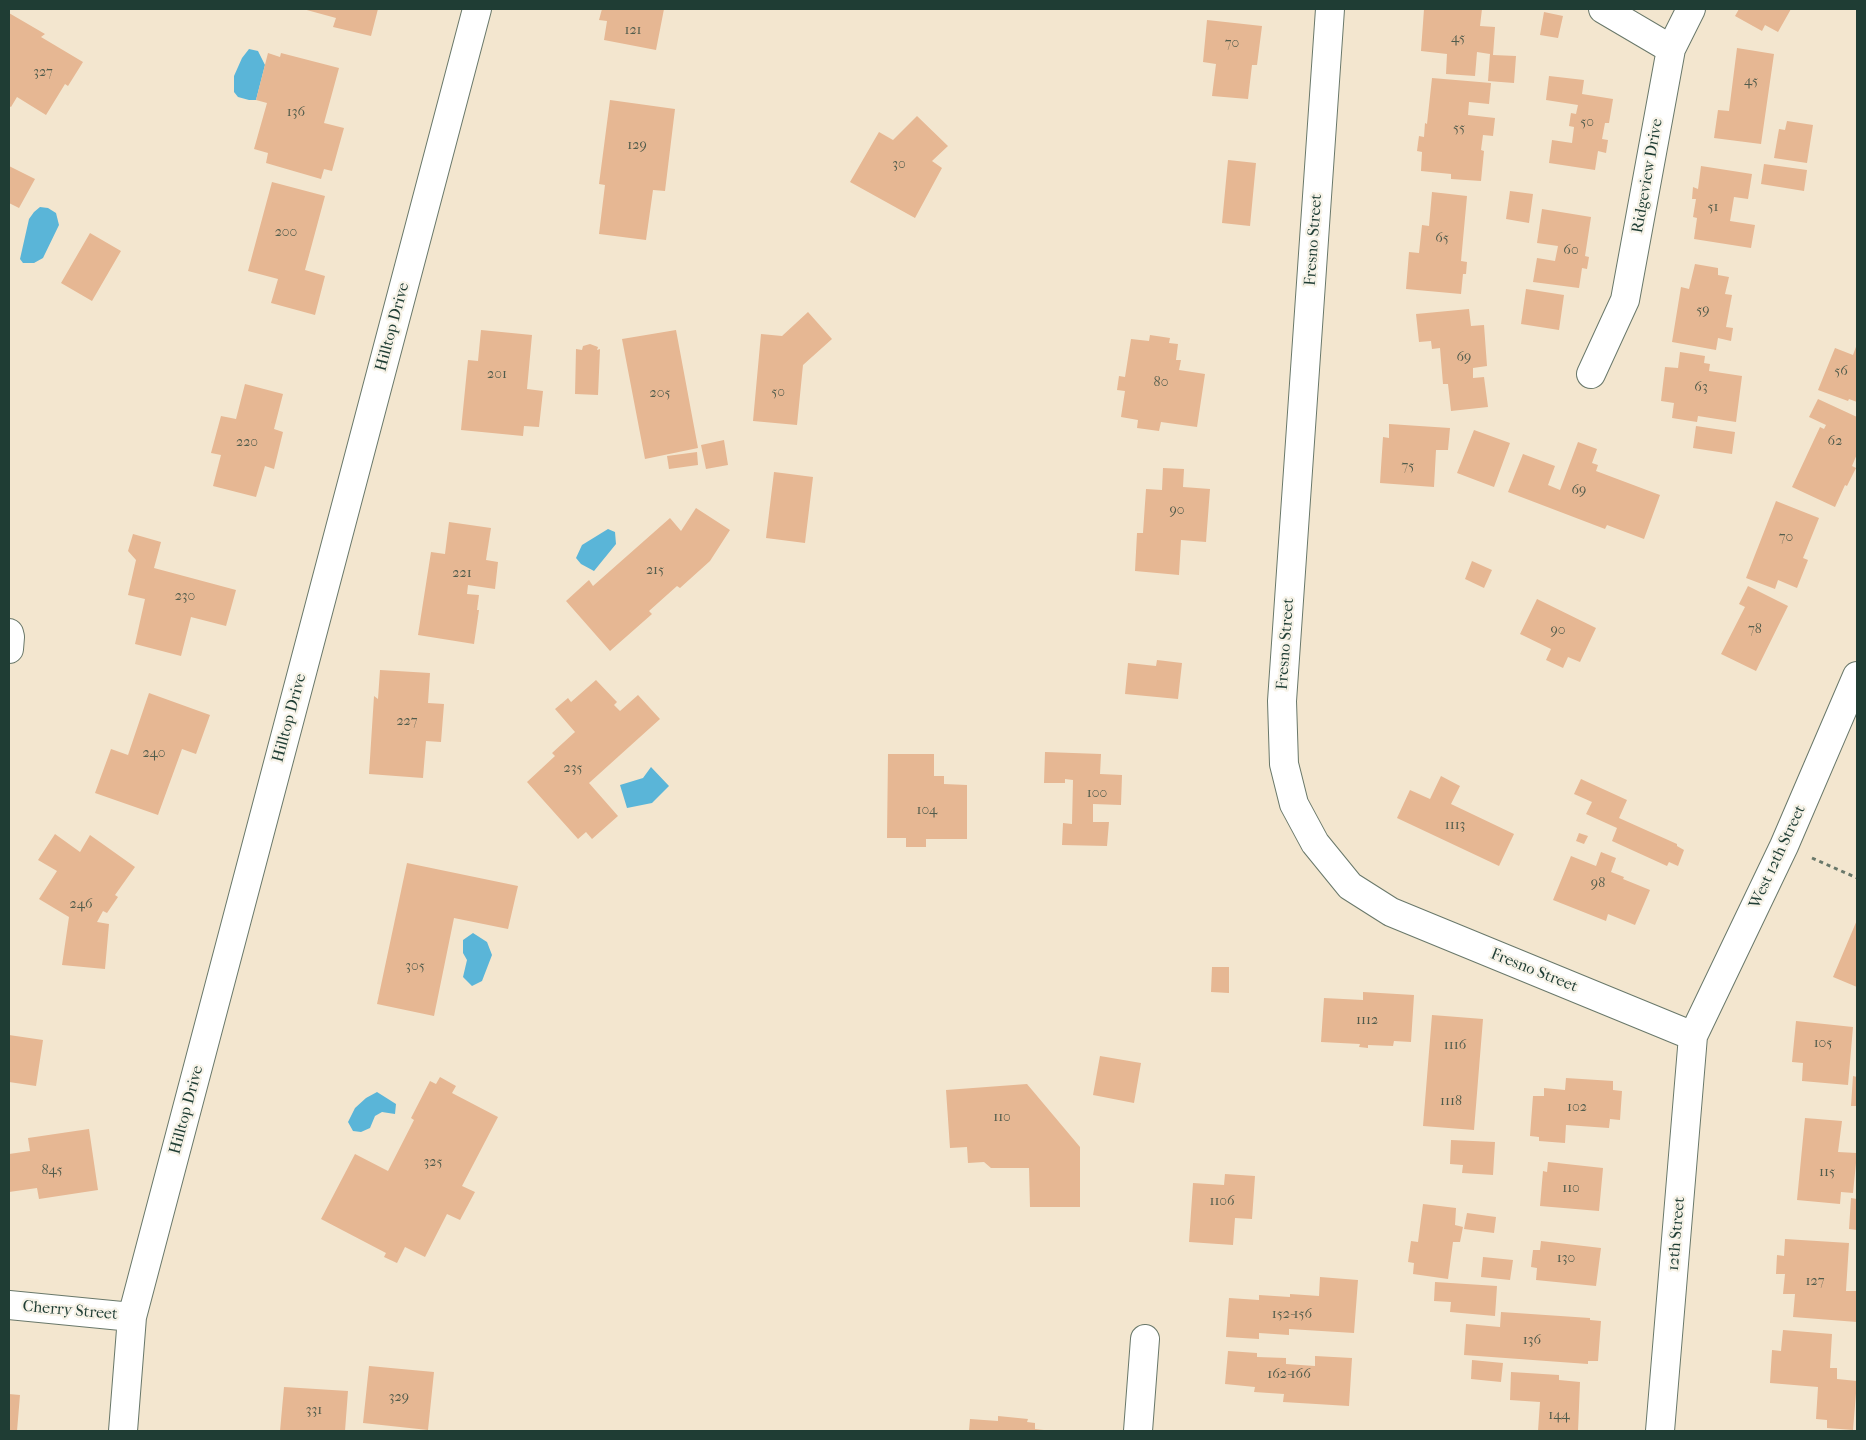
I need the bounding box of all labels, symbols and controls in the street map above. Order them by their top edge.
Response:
house number: 121 [624,23,642,39]
house number: 45 [1451,31,1465,47]
house number: 70 [1225,36,1239,52]
house number: 327 [33,65,53,81]
house number: 45 [1744,74,1758,90]
house number: 136 [287,105,305,121]
house number: 50 [1580,115,1594,131]
street label: Ridgeview Drive [1628,117,1668,235]
house number: 55 [1453,121,1465,137]
house number: 129 [627,138,647,154]
house number: 30 [892,157,906,173]
street label: Fresno Street [1301,193,1327,287]
house number: 51 [1707,200,1719,216]
house number: 200 [275,225,297,241]
house number: 65 [1435,231,1449,247]
house number: 60 [1563,243,1579,259]
street label: Hilltop Drive [372,280,414,374]
house number: 59 [1696,303,1710,319]
house number: 69 [1457,350,1471,366]
house number: 56 [1834,364,1848,380]
house number: 201 [487,367,507,383]
house number: 80 [1154,375,1168,391]
house number: 63 [1694,380,1708,396]
house number: 50 [771,385,785,401]
house number: 205 [650,386,670,402]
house number: 62 [1828,434,1842,450]
house number: 220 [236,435,258,451]
house number: 75 [1402,459,1414,475]
house number: 69 [1572,483,1586,499]
house number: 90 [1169,503,1185,519]
house number: 70 [1779,530,1793,546]
house number: 215 [646,563,664,579]
house number: 221 [452,566,472,582]
house number: 230 [175,589,195,605]
street label: Fresno Street [1273,597,1299,691]
house number: 78 [1748,622,1762,638]
house number: 90 [1550,623,1566,639]
street label: Hilltop Drive [269,671,311,765]
house number: 227 [396,714,418,730]
house number: 240 [142,746,166,762]
house number: 235 [564,761,582,777]
house number: 100 [1087,786,1107,802]
street label: West 12th Street [1746,802,1810,912]
house number: 104 [917,803,937,819]
house number: 1113 [1445,818,1465,834]
house number: 98 [1591,876,1605,892]
house number: 246 [69,897,93,913]
street label: Fresno Street [1488,945,1580,997]
house number: 305 [405,959,425,975]
house number: 1112 [1356,1013,1378,1029]
house number: 105 [1814,1036,1832,1052]
house number: 1116 [1444,1038,1466,1054]
street label: Hilltop Drive [166,1063,208,1157]
house number: 1118 [1440,1094,1462,1110]
house number: 102 [1567,1100,1587,1116]
house number: 110 [993,1110,1011,1126]
house number: 325 [424,1155,442,1171]
house number: 845 [42,1163,62,1179]
house number: 115 [1819,1165,1835,1181]
house number: 110 [1562,1181,1580,1197]
house number: 1106 [1209,1194,1235,1210]
street label: 12th Street [1664,1196,1690,1272]
house number: 130 [1557,1251,1575,1267]
house number: 127 [1806,1274,1824,1290]
street label: Cherry Street [22,1297,118,1325]
house number: 152-156 [1272,1307,1312,1323]
house number: 136 [1523,1333,1541,1349]
house number: 162-166 [1267,1367,1311,1383]
house number: 329 [389,1390,409,1406]
house number: 331 [306,1403,322,1419]
house number: 144 [1548,1408,1570,1424]

